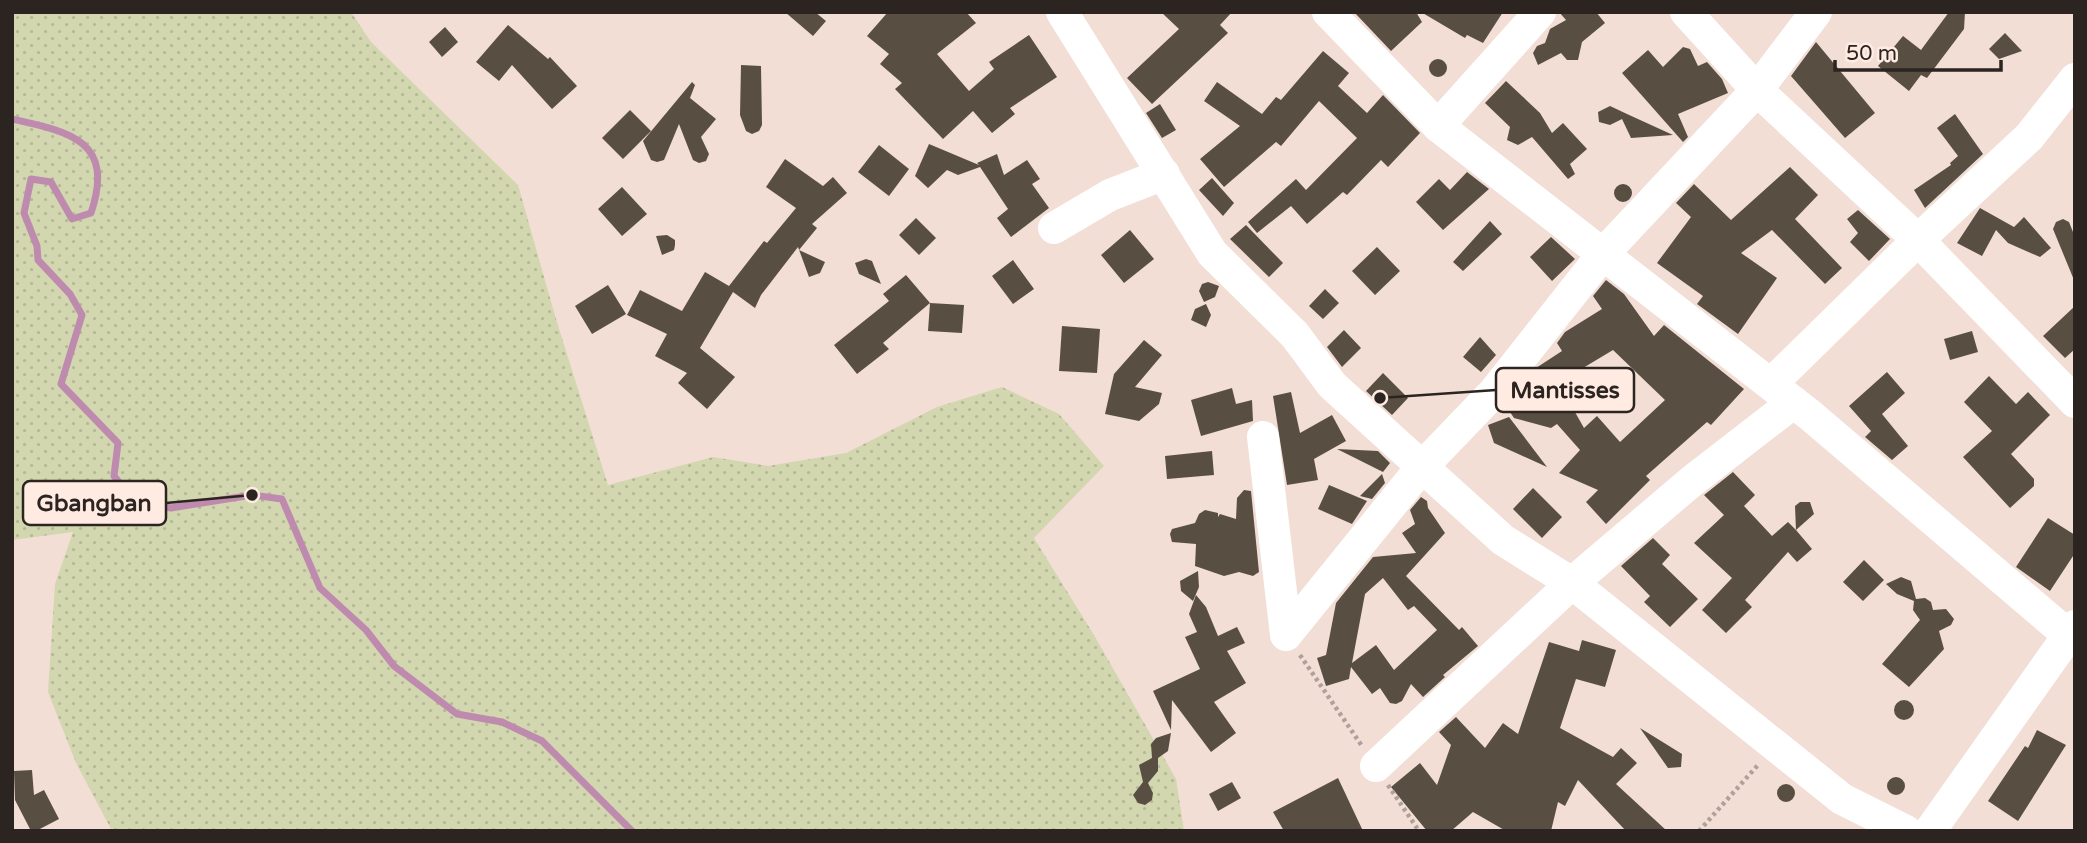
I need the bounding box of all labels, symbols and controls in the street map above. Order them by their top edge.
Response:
scale bar [1835,28,2001,72]
text: 50 m [1846,41,1897,66]
callout: Mantisses [1496,368,1634,412]
text: Mantisses [1510,377,1620,405]
callout: Gbangban [23,481,166,525]
text: Gbangban [37,490,151,518]

